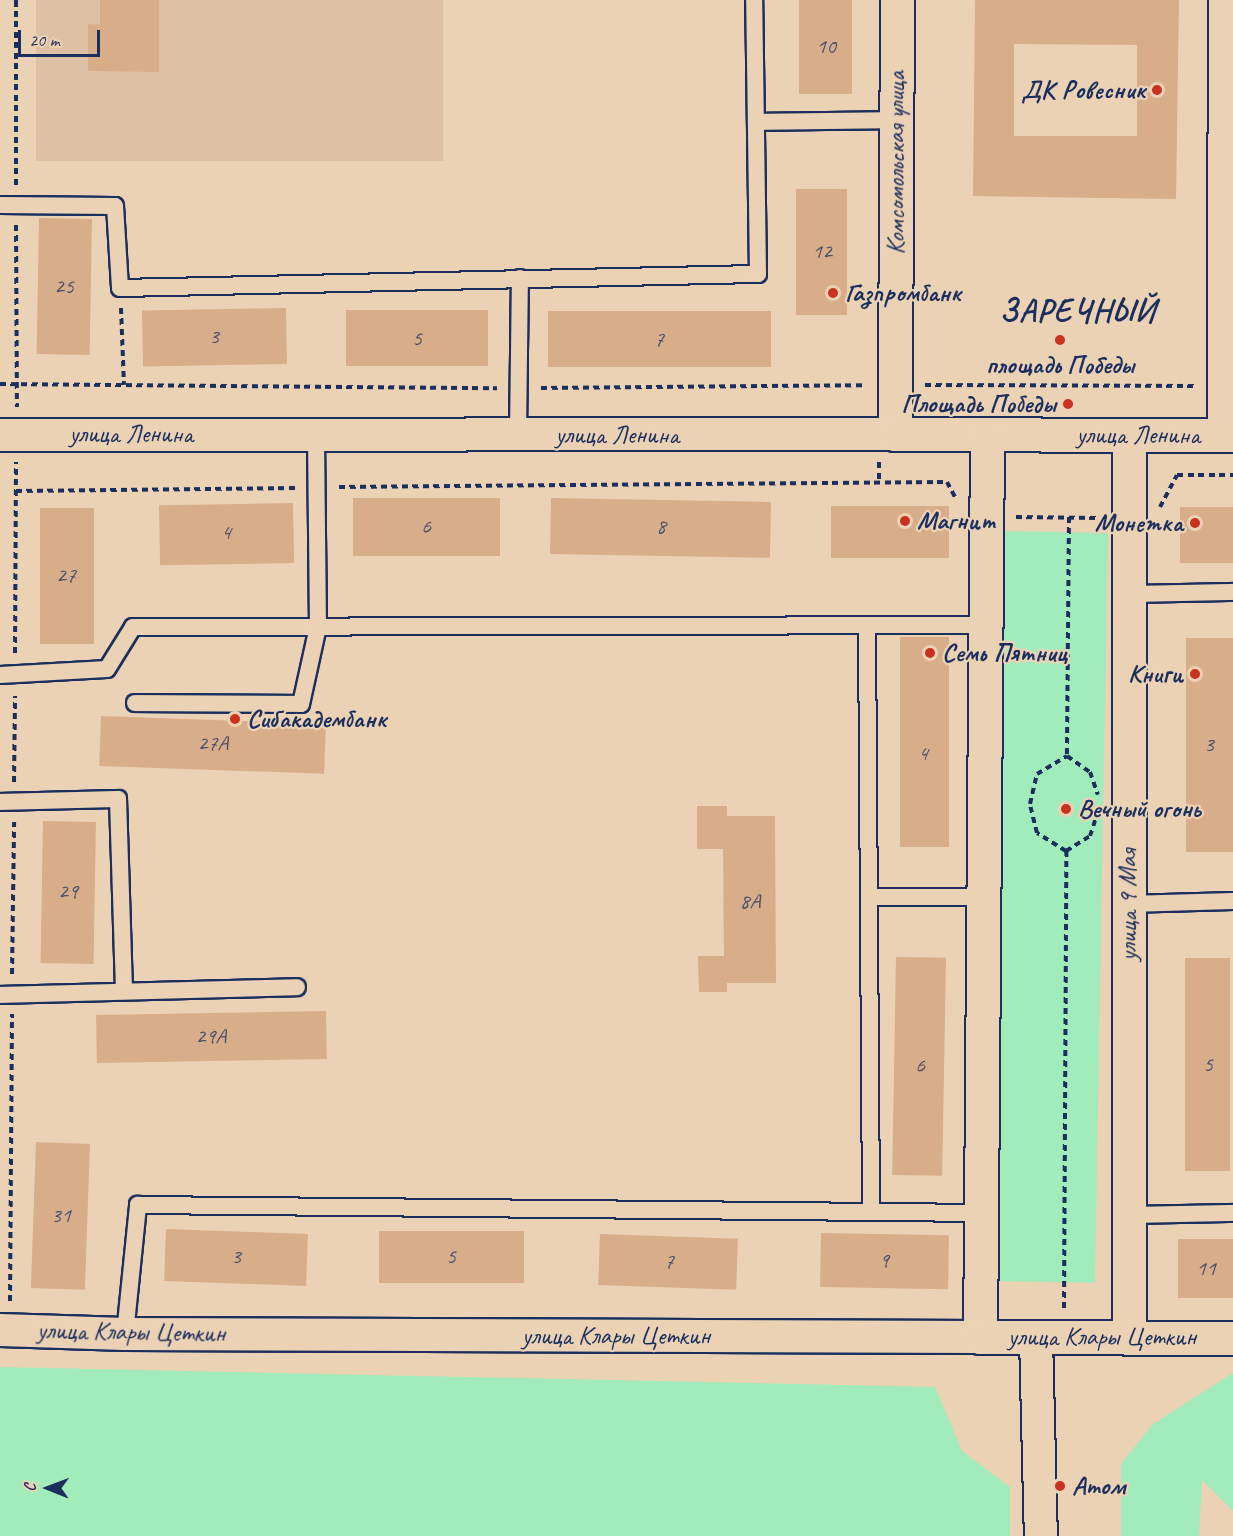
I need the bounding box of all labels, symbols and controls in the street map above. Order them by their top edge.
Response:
scale bar [21,18,104,56]
text: 20 m [29,29,60,51]
house number: 10 [816,34,836,60]
street label: Комсомольская улица [880,70,912,256]
place label: ДК Ровесник [1023,74,1145,106]
marker: ДК Ровесник [1150,83,1164,97]
house number: 12 [812,239,832,265]
house number: 25 [54,274,74,300]
place label: Газпромбанк [845,277,961,309]
marker: Газпромбанк [826,286,840,300]
district label: ЗАРЕЧНЫЙ [997,292,1159,330]
house number: 3 [209,324,219,350]
house number: 5 [412,326,422,352]
house number: 7 [654,327,664,353]
marker: площадь Победы [1053,333,1067,347]
place label: площадь Победы [986,349,1134,381]
place label: Площадь Победы [900,388,1056,420]
marker: Площадь Победы [1061,397,1075,411]
street label: улица Ленина [69,418,193,450]
street label: улица Ленина [555,419,679,451]
street label: улица Ленина [1076,419,1200,451]
place label: Магнит [917,505,996,537]
place label: Монетка [1095,507,1183,539]
house number: 6 [421,514,431,540]
house number: 8 [656,514,666,540]
marker: Магнит [898,514,912,528]
marker: Монетка [1188,516,1202,530]
house number: 4 [221,520,231,546]
house number: 27 [56,563,76,589]
place label: Семь Пятниц [942,637,1067,669]
marker: Семь Пятниц [923,646,937,660]
place label: Книги [1128,658,1183,690]
marker: Книги [1188,667,1202,681]
place label: Сибакадембанк [247,703,386,735]
marker: Сибакадембанк [228,712,242,726]
house number: 27А [198,731,228,757]
house number: 3 [1204,732,1214,758]
house number: 4 [918,741,928,767]
place label: Вечный огонь [1078,793,1201,825]
marker: Вечный огонь [1059,802,1073,816]
street label: улица 9 Мая [1112,849,1144,961]
house number: 29 [58,879,78,905]
house number: 8А [740,889,760,915]
house number: 29А [196,1024,226,1050]
house number: 5 [1203,1052,1213,1078]
house number: 6 [915,1053,925,1079]
house number: 31 [51,1203,71,1229]
house number: 3 [231,1244,241,1270]
house number: 5 [446,1244,456,1270]
house number: 9 [879,1248,889,1274]
house number: 7 [664,1249,674,1275]
house number: 11 [1196,1256,1216,1282]
street label: улица Клары Цеткин [36,1315,226,1349]
street label: улица Клары Цеткин [521,1320,711,1352]
street label: улица Клары Цеткин [1007,1321,1197,1353]
north arrow [18,1458,78,1518]
place label: Атом [1072,1470,1125,1502]
marker: Атом [1053,1479,1067,1493]
text: С [20,1484,40,1492]

